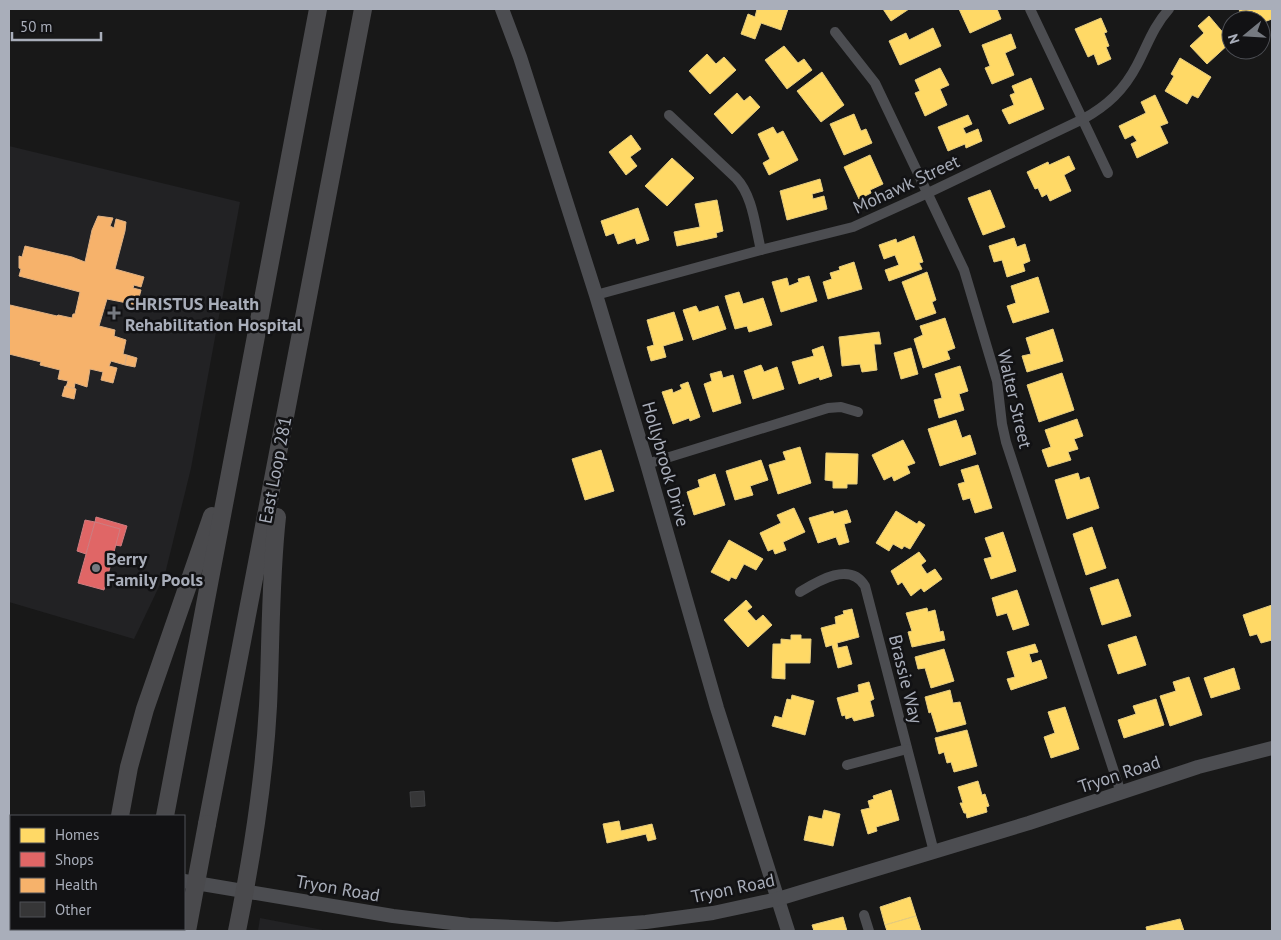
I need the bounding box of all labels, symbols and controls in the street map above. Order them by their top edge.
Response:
scale bar [12,10,101,42]
north arrow [1221,10,1271,60]
text: 50 m [20,17,53,36]
text: N [1224,32,1244,46]
street label: Mohawk Street [849,149,963,219]
place label: CHRISTUS Health Rehabilitation Hospital [125,292,303,336]
marker: CHRISTUS Health Rehabilitation Hospital [107,306,121,320]
street label: Walter Street [993,348,1037,450]
street label: Hollybrook Drive [637,399,695,529]
street label: East Loop 281 [253,415,297,525]
place label: Berry Family Pools [106,547,203,591]
marker: Berry Family Pools [90,562,102,574]
street label: Brassie Way [884,632,928,726]
street label: Tryon Road [1075,750,1163,798]
legend [10,815,185,930]
text: Homes [55,825,99,844]
text: Shops [55,850,94,869]
street label: Tryon Road [689,868,777,908]
street label: Tryon Road [294,869,382,907]
text: Health [55,875,98,894]
text: Other [55,900,91,919]

